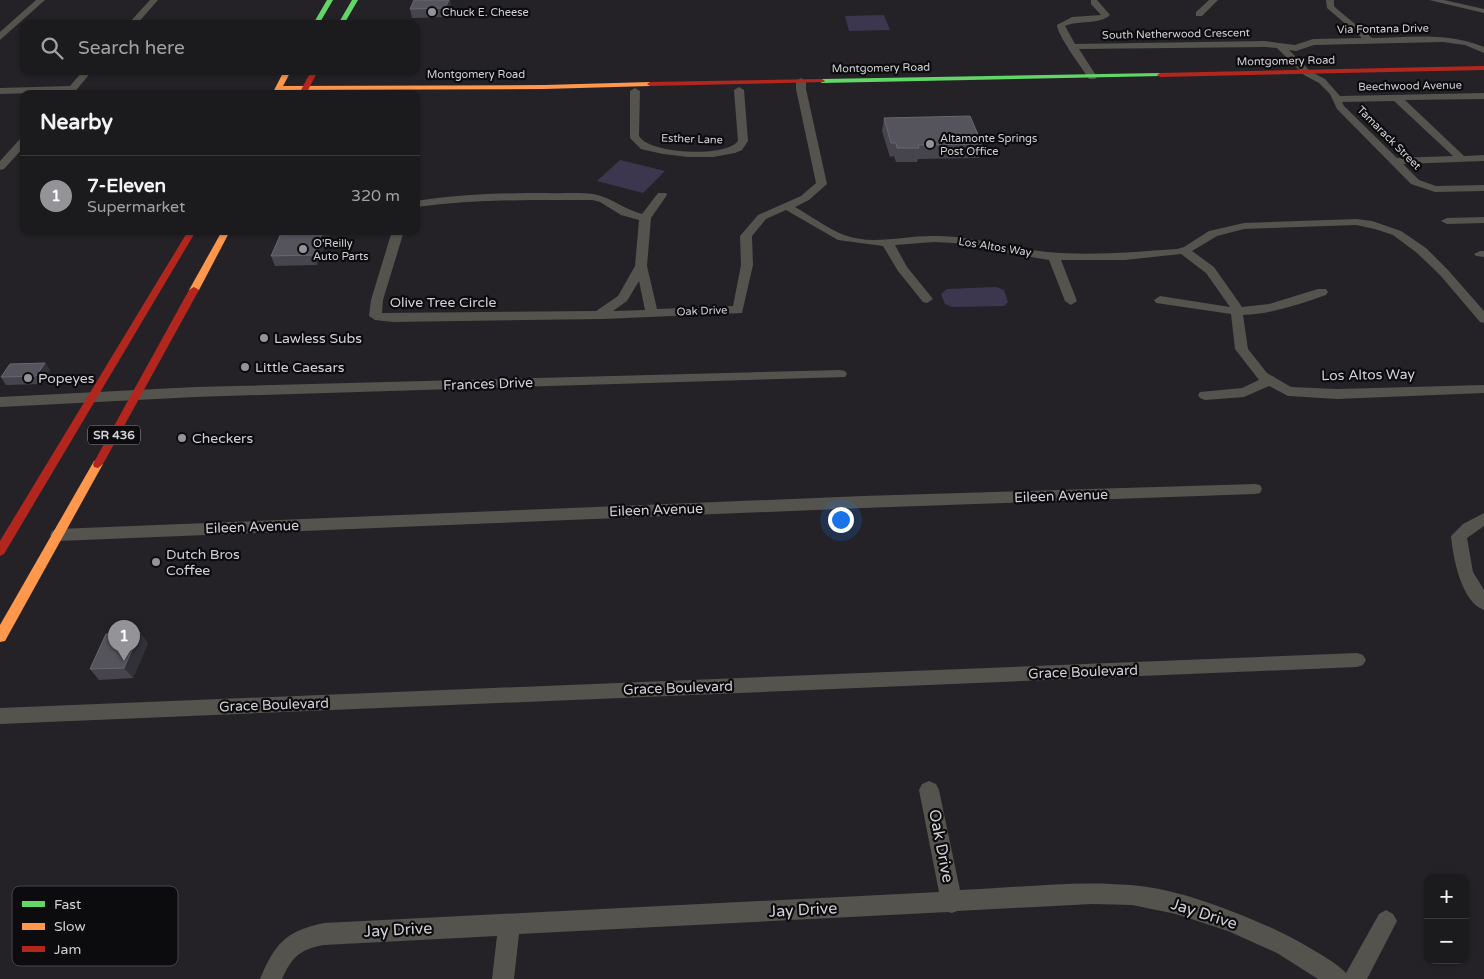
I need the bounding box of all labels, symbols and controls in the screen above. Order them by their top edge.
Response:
marker: Chuck E. Cheese [426,6,438,18]
place label: Chuck E. Cheese [442,6,529,19]
search box [20,20,420,75]
street label: Via Fontana Drive [1337,22,1429,36]
street label: South Netherwood Crescent [1102,26,1250,42]
icon: search [38,34,66,62]
text: Search here [78,37,185,59]
street label: Montgomery Road [1237,54,1335,68]
street label: Montgomery Road [832,61,930,75]
street label: Montgomery Road [427,68,525,81]
street label: Beechwood Avenue [1358,79,1462,93]
street label: Tamarack Street [1354,103,1424,173]
text: Nearby [40,110,113,135]
street label: Esther Lane [661,131,723,147]
place label: Altamonte Springs Post Office [940,132,1037,158]
marker: Altamonte Springs Post Office [924,138,936,150]
text: 7-Eleven [87,175,166,197]
text: 1 [51,186,61,206]
text: 320 m [351,186,400,206]
text: Supermarket [87,197,185,217]
street label: Los Altos Way [958,235,1032,259]
place label: O'Reilly Auto Parts [313,237,368,263]
marker: O'Reilly Auto Parts [297,243,309,255]
street label: Olive Tree Circle [390,294,496,311]
street label: Oak Drive [676,304,728,318]
place label: Lawless Subs [274,330,362,347]
marker: Lawless Subs [258,332,270,344]
place label: Little Caesars [255,359,345,376]
marker: Little Caesars [239,361,251,373]
street label: Los Altos Way [1321,366,1415,384]
place label: Popeyes [38,370,95,387]
marker: Popeyes [22,372,34,384]
street label: Frances Drive [443,374,533,394]
road number: SR 436 [88,426,140,444]
place label: Checkers [192,430,253,447]
marker: Checkers [176,432,188,444]
street label: Eileen Avenue [1014,486,1108,506]
street label: Eileen Avenue [609,500,703,520]
your location [828,507,854,533]
street label: Eileen Avenue [205,517,299,537]
place label: Dutch Bros Coffee [166,546,240,579]
marker: Dutch Bros Coffee [150,556,162,568]
pin: 1 [108,620,140,661]
street label: Grace Boulevard [1028,662,1138,682]
street label: Grace Boulevard [623,678,733,698]
street label: Grace Boulevard [219,695,329,715]
street label: Oak Drive [924,808,958,884]
map controls [1424,874,1469,964]
button: + [1424,874,1469,919]
legend [12,886,178,966]
street label: Jay Drive [1168,894,1240,934]
text: Fast [54,896,82,913]
street label: Jay Drive [768,898,838,922]
text: Slow [54,918,86,935]
street label: Jay Drive [363,918,433,942]
button: − [1424,919,1469,964]
text: Jam [54,941,81,958]

